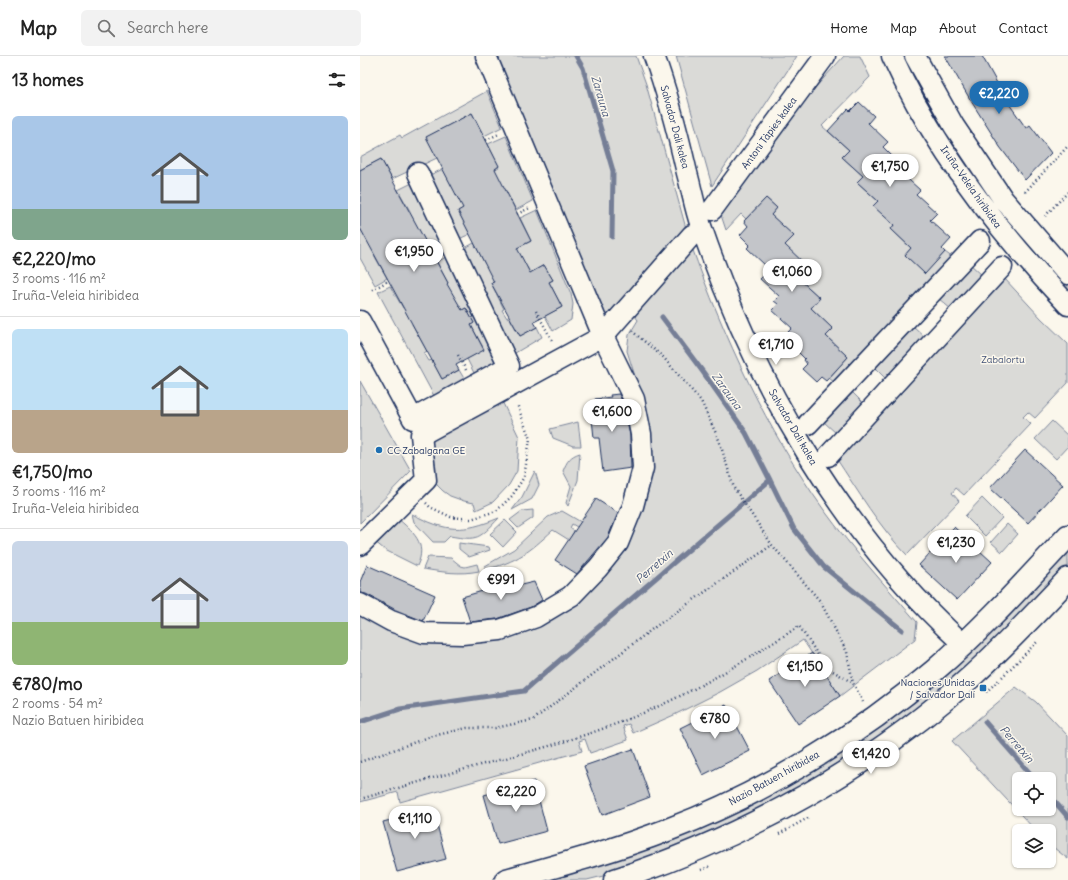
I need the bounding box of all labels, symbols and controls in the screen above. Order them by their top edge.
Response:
search box [81,10,361,46]
text: Map [20,16,57,40]
icon: search [95,17,117,39]
text: Search here [127,18,208,37]
text: Home [830,19,868,37]
text: Map [890,19,917,37]
text: About [939,19,977,37]
text: Contact [999,19,1048,37]
text: 13 homes [12,69,84,91]
icon: filters [326,69,348,91]
water label: Zarauna [588,74,614,119]
pin: €2,220 [966,81,1032,115]
street label: Salvador Dali kalea [658,84,692,170]
text: €2,220 [978,85,1020,102]
street label: Antoni Tàpies kalea [738,94,800,172]
icon: home [144,142,216,214]
street label: Iruña-Veleia hiribidea [938,143,1005,231]
pin: €1,750 [857,154,923,188]
text: €1,750 [871,158,909,175]
pin: €1,950 [381,239,447,273]
text: €1,950 [394,243,434,260]
text: €2,220/mo [12,248,96,270]
pin: €1,060 [759,259,825,293]
text: €1,060 [772,263,812,280]
text: 3 rooms · 116 m² [12,270,106,287]
text: Iruña-Veleia hiribidea [12,287,139,304]
pin: €1,710 [743,332,809,366]
text: €1,710 [758,336,794,353]
park label: Zabalortu [981,353,1025,366]
icon: home [144,355,216,427]
water label: Zarauna [709,370,745,413]
street label: Salvador Dali kalea [766,387,820,468]
pin: €1,600 [579,399,645,433]
text: €1,600 [592,403,632,420]
place label: CC Zabalgana GE [387,444,465,457]
marker: CC Zabalgana GE [374,445,384,455]
text: €1,750/mo [12,461,93,483]
text: 3 rooms · 116 m² [12,483,106,500]
text: Iruña-Veleia hiribidea [12,500,139,517]
pin: €1,230 [923,530,989,564]
text: €1,230 [936,534,976,551]
water label: Perretxin [633,546,676,586]
icon: home [144,567,216,639]
pin: €991 [477,567,525,601]
text: €991 [487,571,515,588]
pin: €1,150 [772,654,838,688]
text: €1,150 [787,658,823,675]
text: €780/mo [12,673,82,695]
place label: Naciones Unidas / Salvador Dalí [901,676,975,701]
marker: Naciones Unidas / Salvador Dalí [978,683,988,693]
text: 2 rooms · 54 m² [12,695,103,712]
pin: €780 [691,706,739,740]
text: €780 [700,710,730,727]
text: Nazio Batuen hiribidea [12,712,144,729]
water label: Perretxin [997,723,1037,766]
pin: €1,420 [838,741,904,775]
text: €1,420 [851,745,891,762]
street label: Nazio Batuen hiribidea [726,748,822,808]
map controls [1012,772,1056,868]
button: locate [1012,772,1056,816]
pin: €2,220 [483,779,549,813]
text: €2,220 [495,783,537,800]
pin: €1,110 [382,806,448,840]
text: €1,110 [398,810,432,827]
button: layers [1012,824,1056,868]

